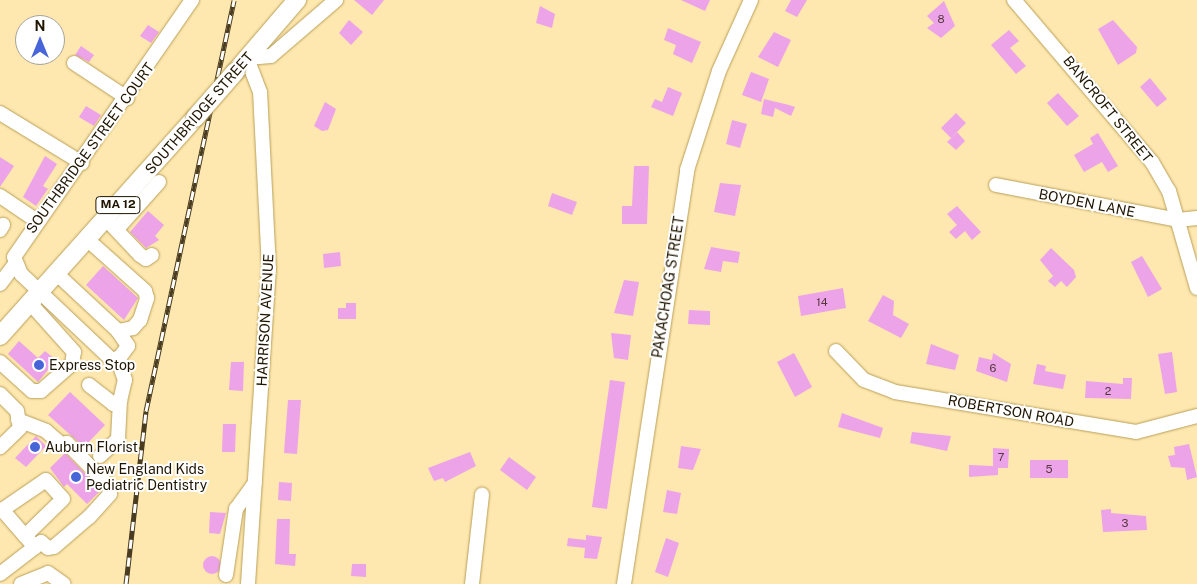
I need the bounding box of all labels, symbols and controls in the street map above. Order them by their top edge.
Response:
house number: 8 [937,12,945,26]
north arrow [15,15,65,65]
text: N [35,18,45,34]
street label: SOUTHBRIDGE STREET [141,49,257,177]
street label: BANCROFT STREET [1060,52,1156,166]
street label: SOUTHBRIDGE STREET COURT [22,59,158,237]
street label: BOYDEN LANE [1037,185,1137,221]
road number: MA 12 [94,196,142,214]
street label: PAKACHOAG STREET [648,215,688,359]
street label: HARRISON AVENUE [253,253,277,387]
house number: 14 [816,295,828,309]
place label: Express Stop [49,357,135,373]
marker: Express Stop [33,359,45,371]
house number: 6 [990,361,996,375]
house number: 2 [1105,384,1111,398]
street label: ROBERTSON ROAD [947,392,1075,430]
place label: Auburn Florist [45,439,138,455]
marker: Auburn Florist [29,441,41,453]
house number: 7 [998,450,1004,464]
place label: New England Kids Pediatric Dentistry [86,461,207,494]
house number: 5 [1045,462,1053,476]
marker: New England Kids Pediatric Dentistry [70,471,82,483]
house number: 3 [1122,516,1128,530]

